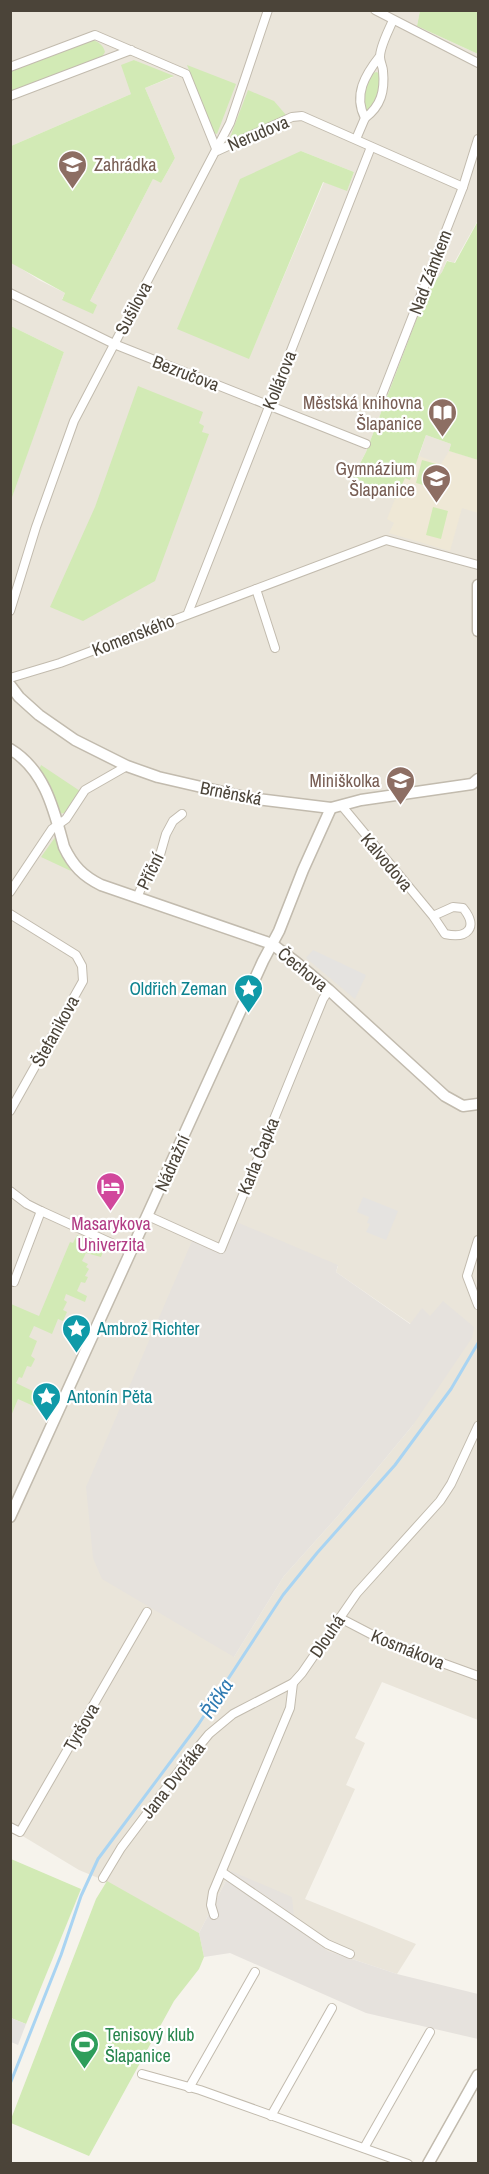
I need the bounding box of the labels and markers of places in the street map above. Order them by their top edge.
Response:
school or university icon: Zahrádka [57,148,89,190]
place label: Zahrádka [94,152,156,177]
place label: Městská knihovna Šlapanice [303,390,422,436]
library icon: Městská knihovna Šlapanice [427,396,459,438]
place label: Gymnázium Šlapanice [335,456,415,502]
school or university icon: Gymnázium Šlapanice [420,462,452,504]
school or university icon: Miniškolka [385,764,417,806]
place label: Miniškolka [309,768,380,793]
place icon: Oldřich Zeman [232,972,264,1014]
place label: Oldřich Zeman [129,976,227,1001]
hotel icon: Masarykova Univerzita [95,1170,127,1212]
place label: Masarykova Univerzita [71,1211,151,1257]
place icon: Ambrož Richter [60,1312,92,1354]
place label: Ambrož Richter [96,1316,200,1341]
place icon: Antonín Pěta [30,1380,62,1422]
place label: Antonín Pěta [66,1384,152,1409]
place label: Tenisový klub Šlapanice [105,2022,194,2068]
sports icon: Tenisový klub Šlapanice [68,2028,100,2070]

